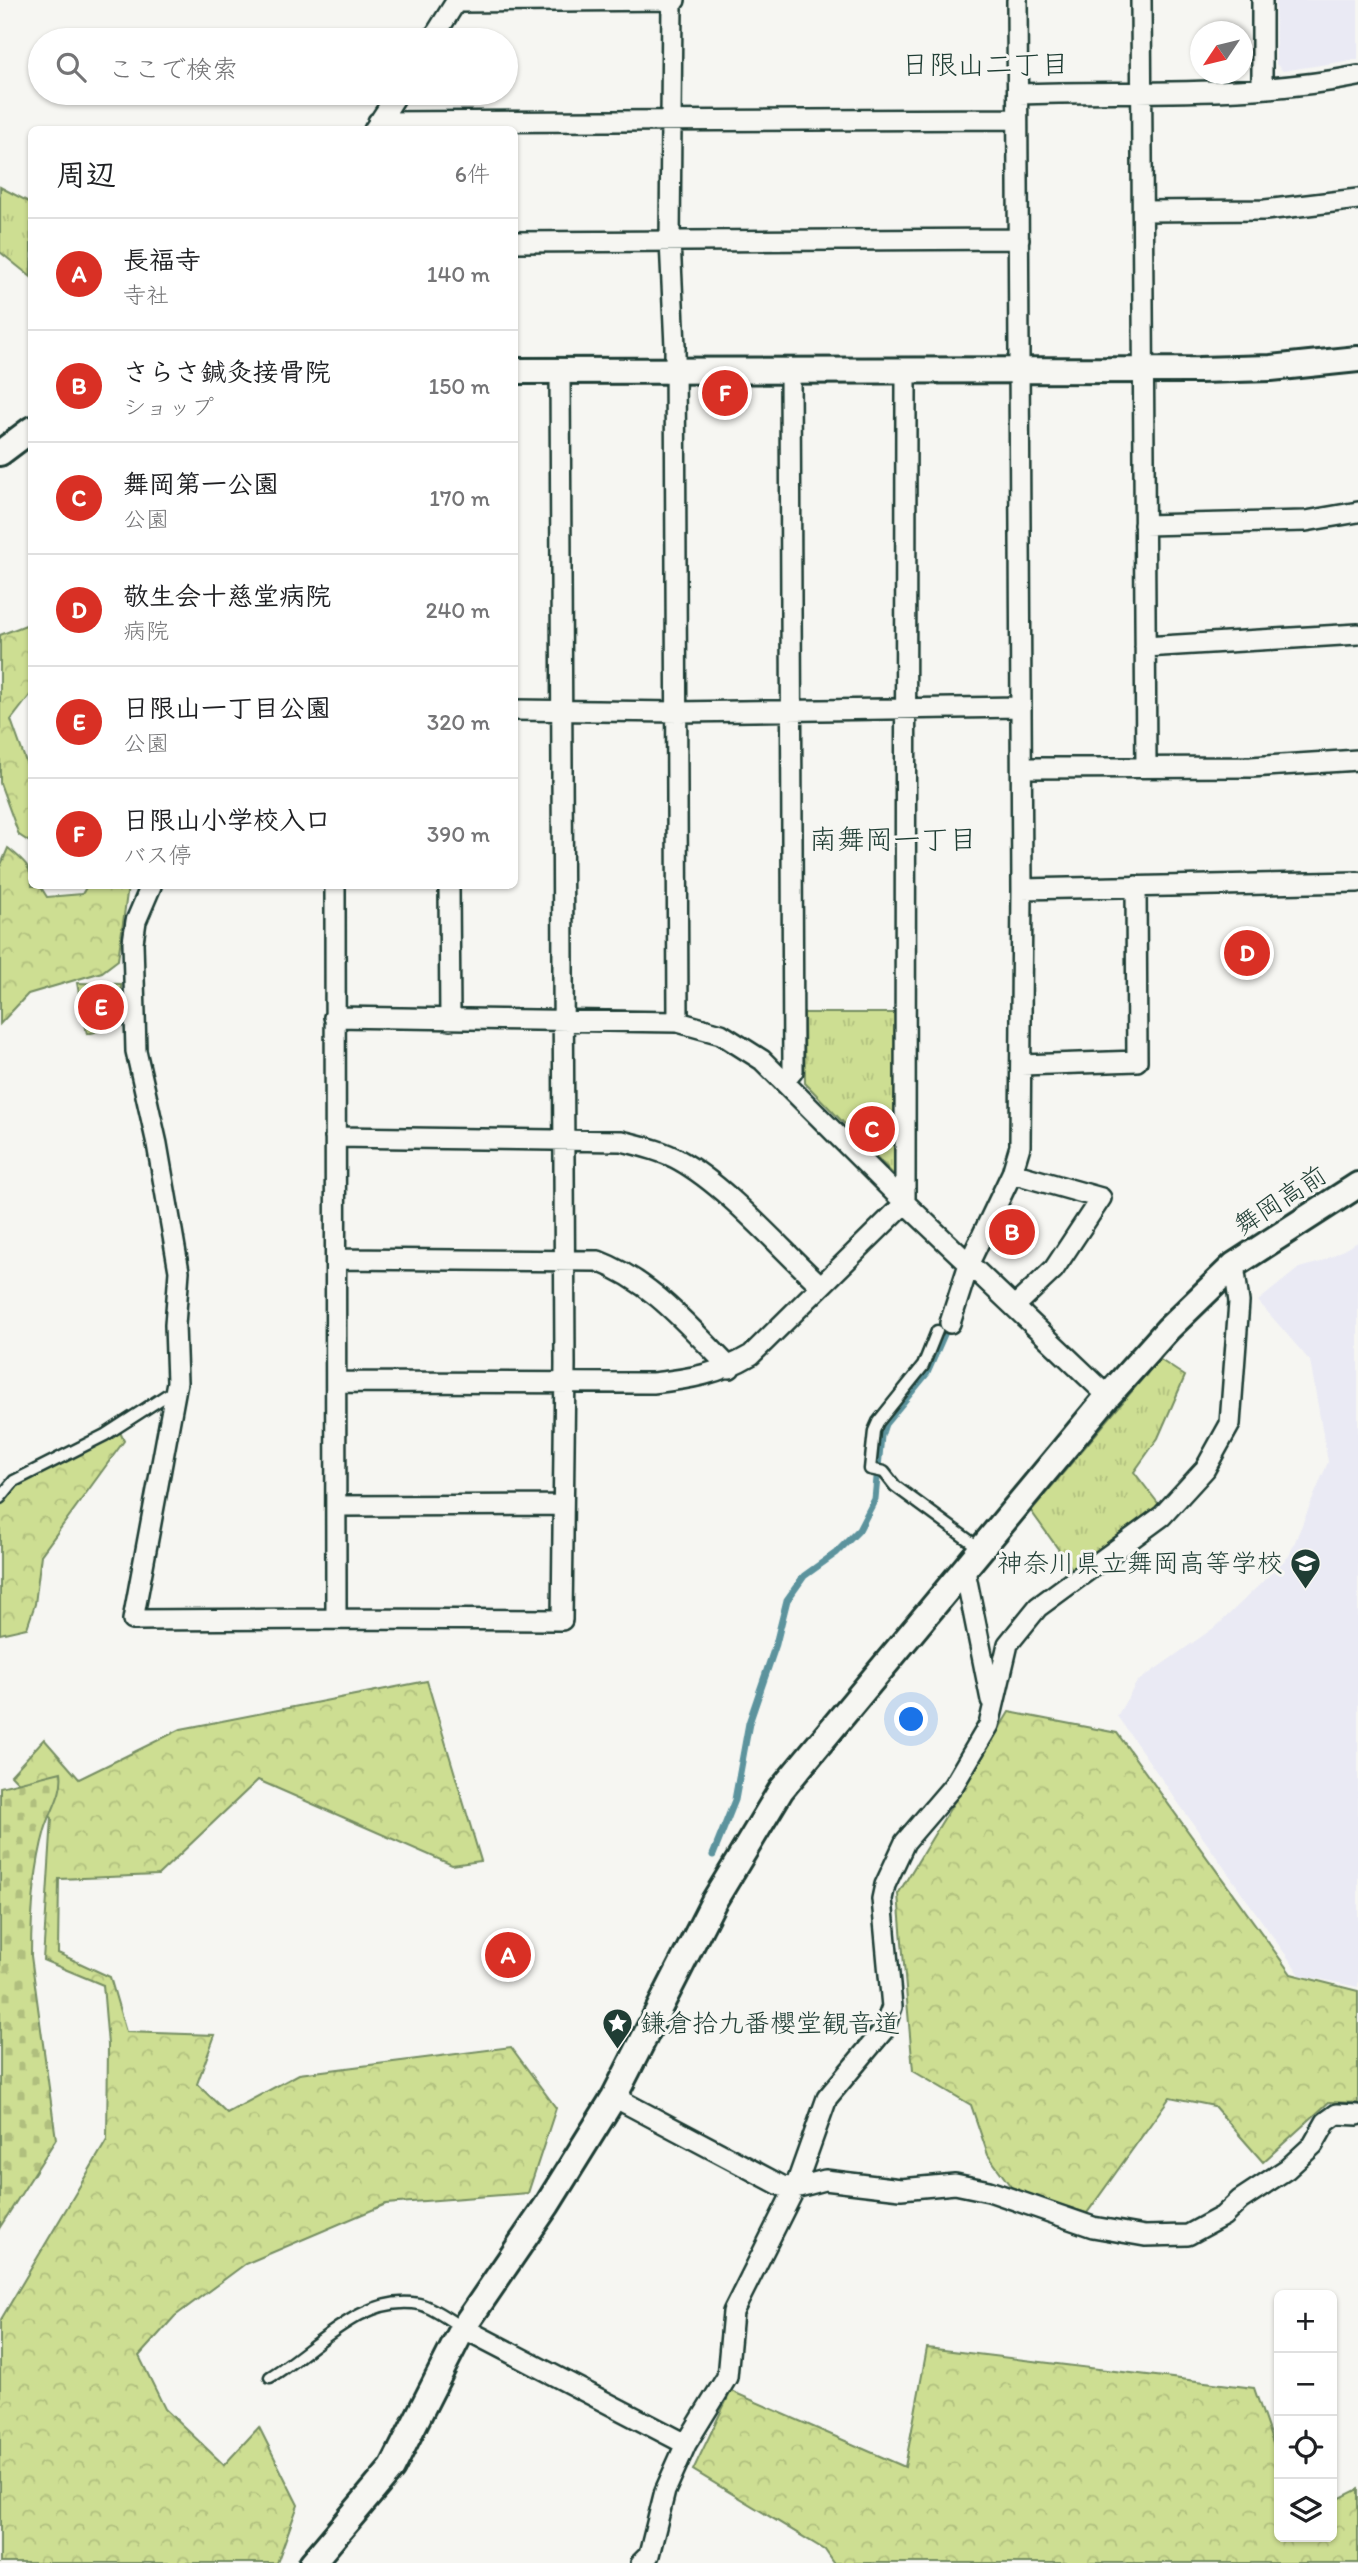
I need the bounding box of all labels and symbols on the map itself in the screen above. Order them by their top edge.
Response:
north arrow [1190,21,1253,84]
district label: 日限山二丁目 [901,47,1069,81]
pin: F [702,367,748,419]
district label: 南舞岡一丁目 [809,822,977,856]
pin: D [1224,927,1270,979]
pin: E [78,981,124,1033]
pin: C [849,1103,895,1155]
street label: 舞岡高前 [1228,1158,1332,1242]
pin: B [989,1206,1035,1258]
school or university icon: 神奈川県立舞岡高等学校 [1289,1546,1323,1590]
place label: 神奈川県立舞岡高等学校 [997,1547,1283,1579]
your location [894,1702,928,1736]
pin: A [485,1929,531,1981]
place icon: 鎌倉拾九番櫻堂観音道 [600,2006,634,2050]
place label: 鎌倉拾九番櫻堂観音道 [640,2007,900,2039]

